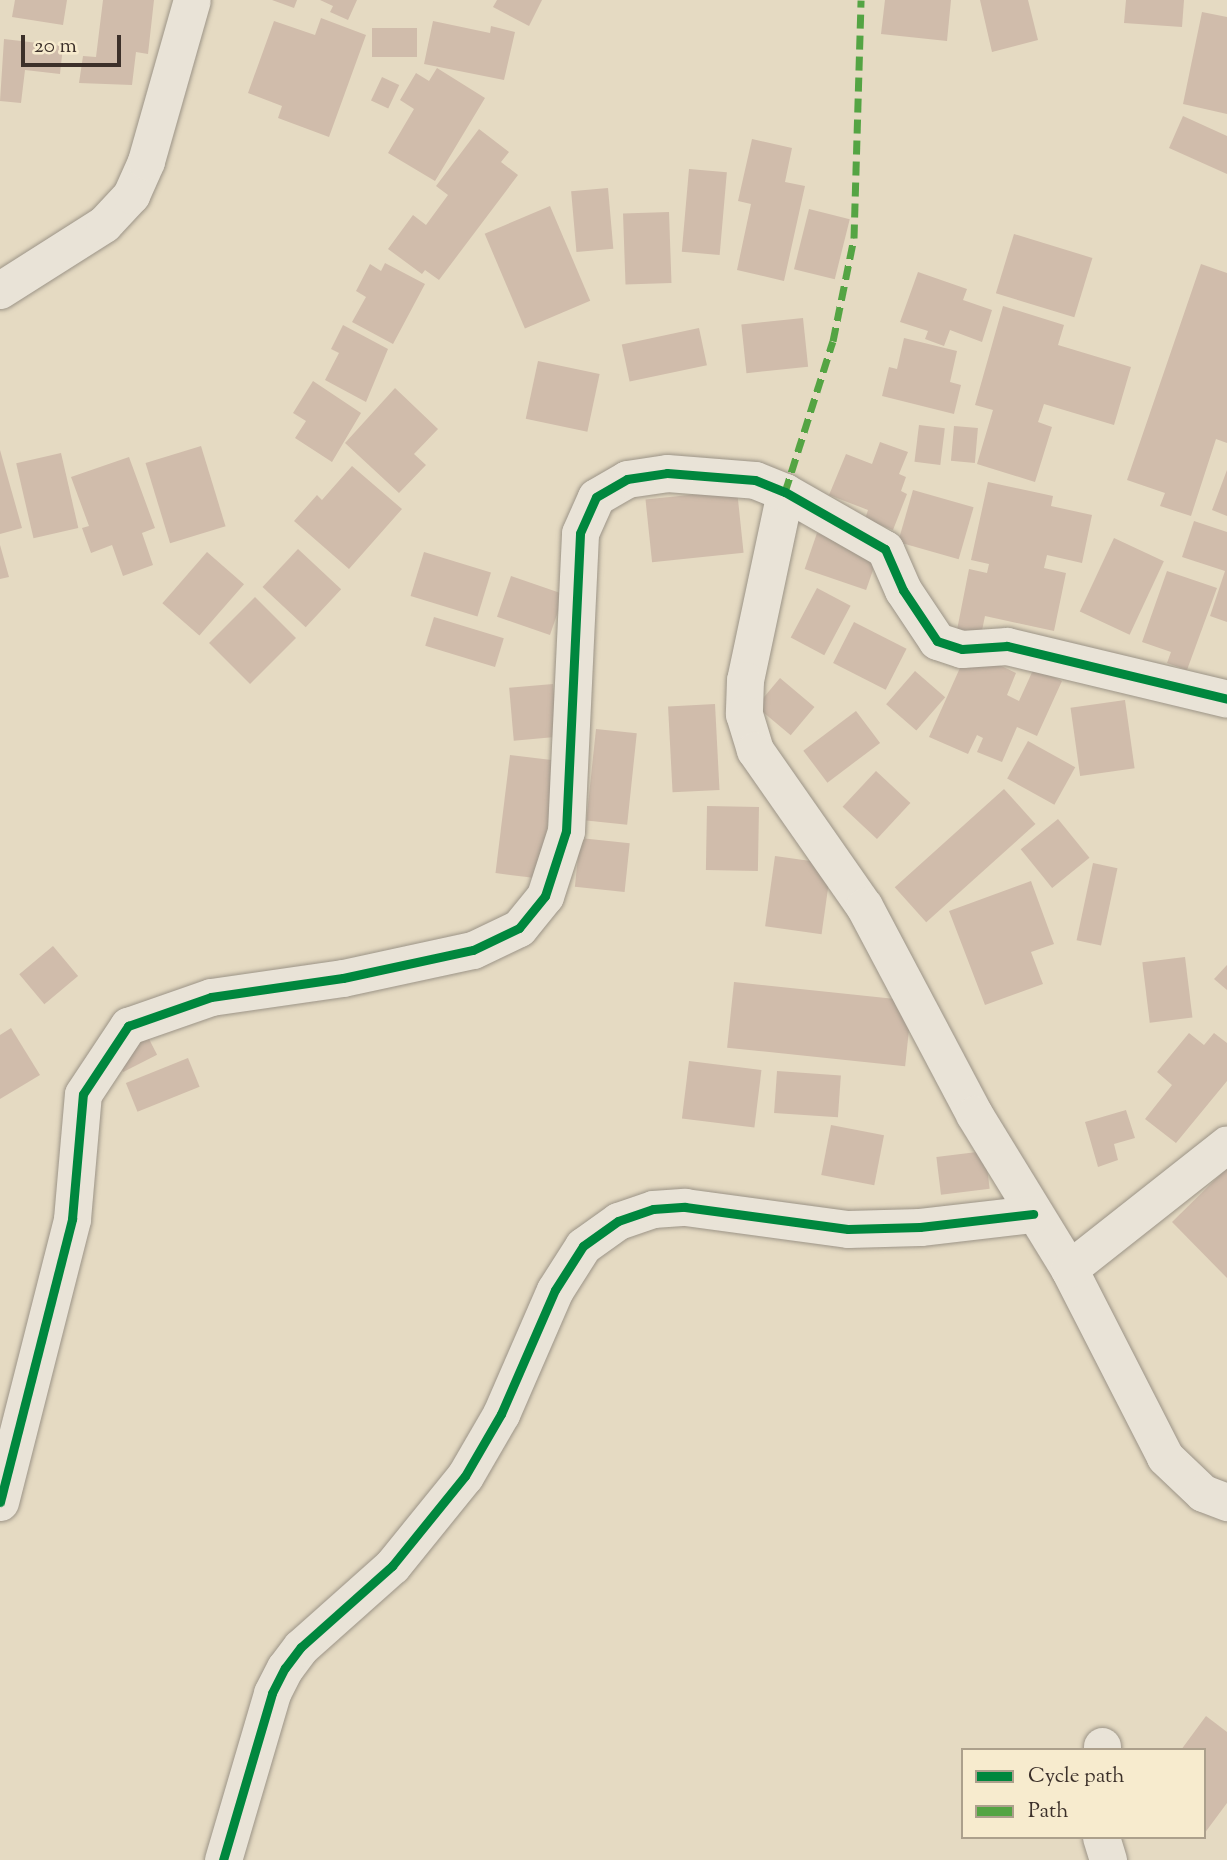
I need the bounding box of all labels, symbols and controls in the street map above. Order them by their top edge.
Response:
scale bar [24,21,124,65]
text: 20 m [34,32,77,62]
legend [961,1748,1206,1839]
text: Cycle path [1028,1762,1125,1792]
text: Path [1028,1797,1069,1827]

